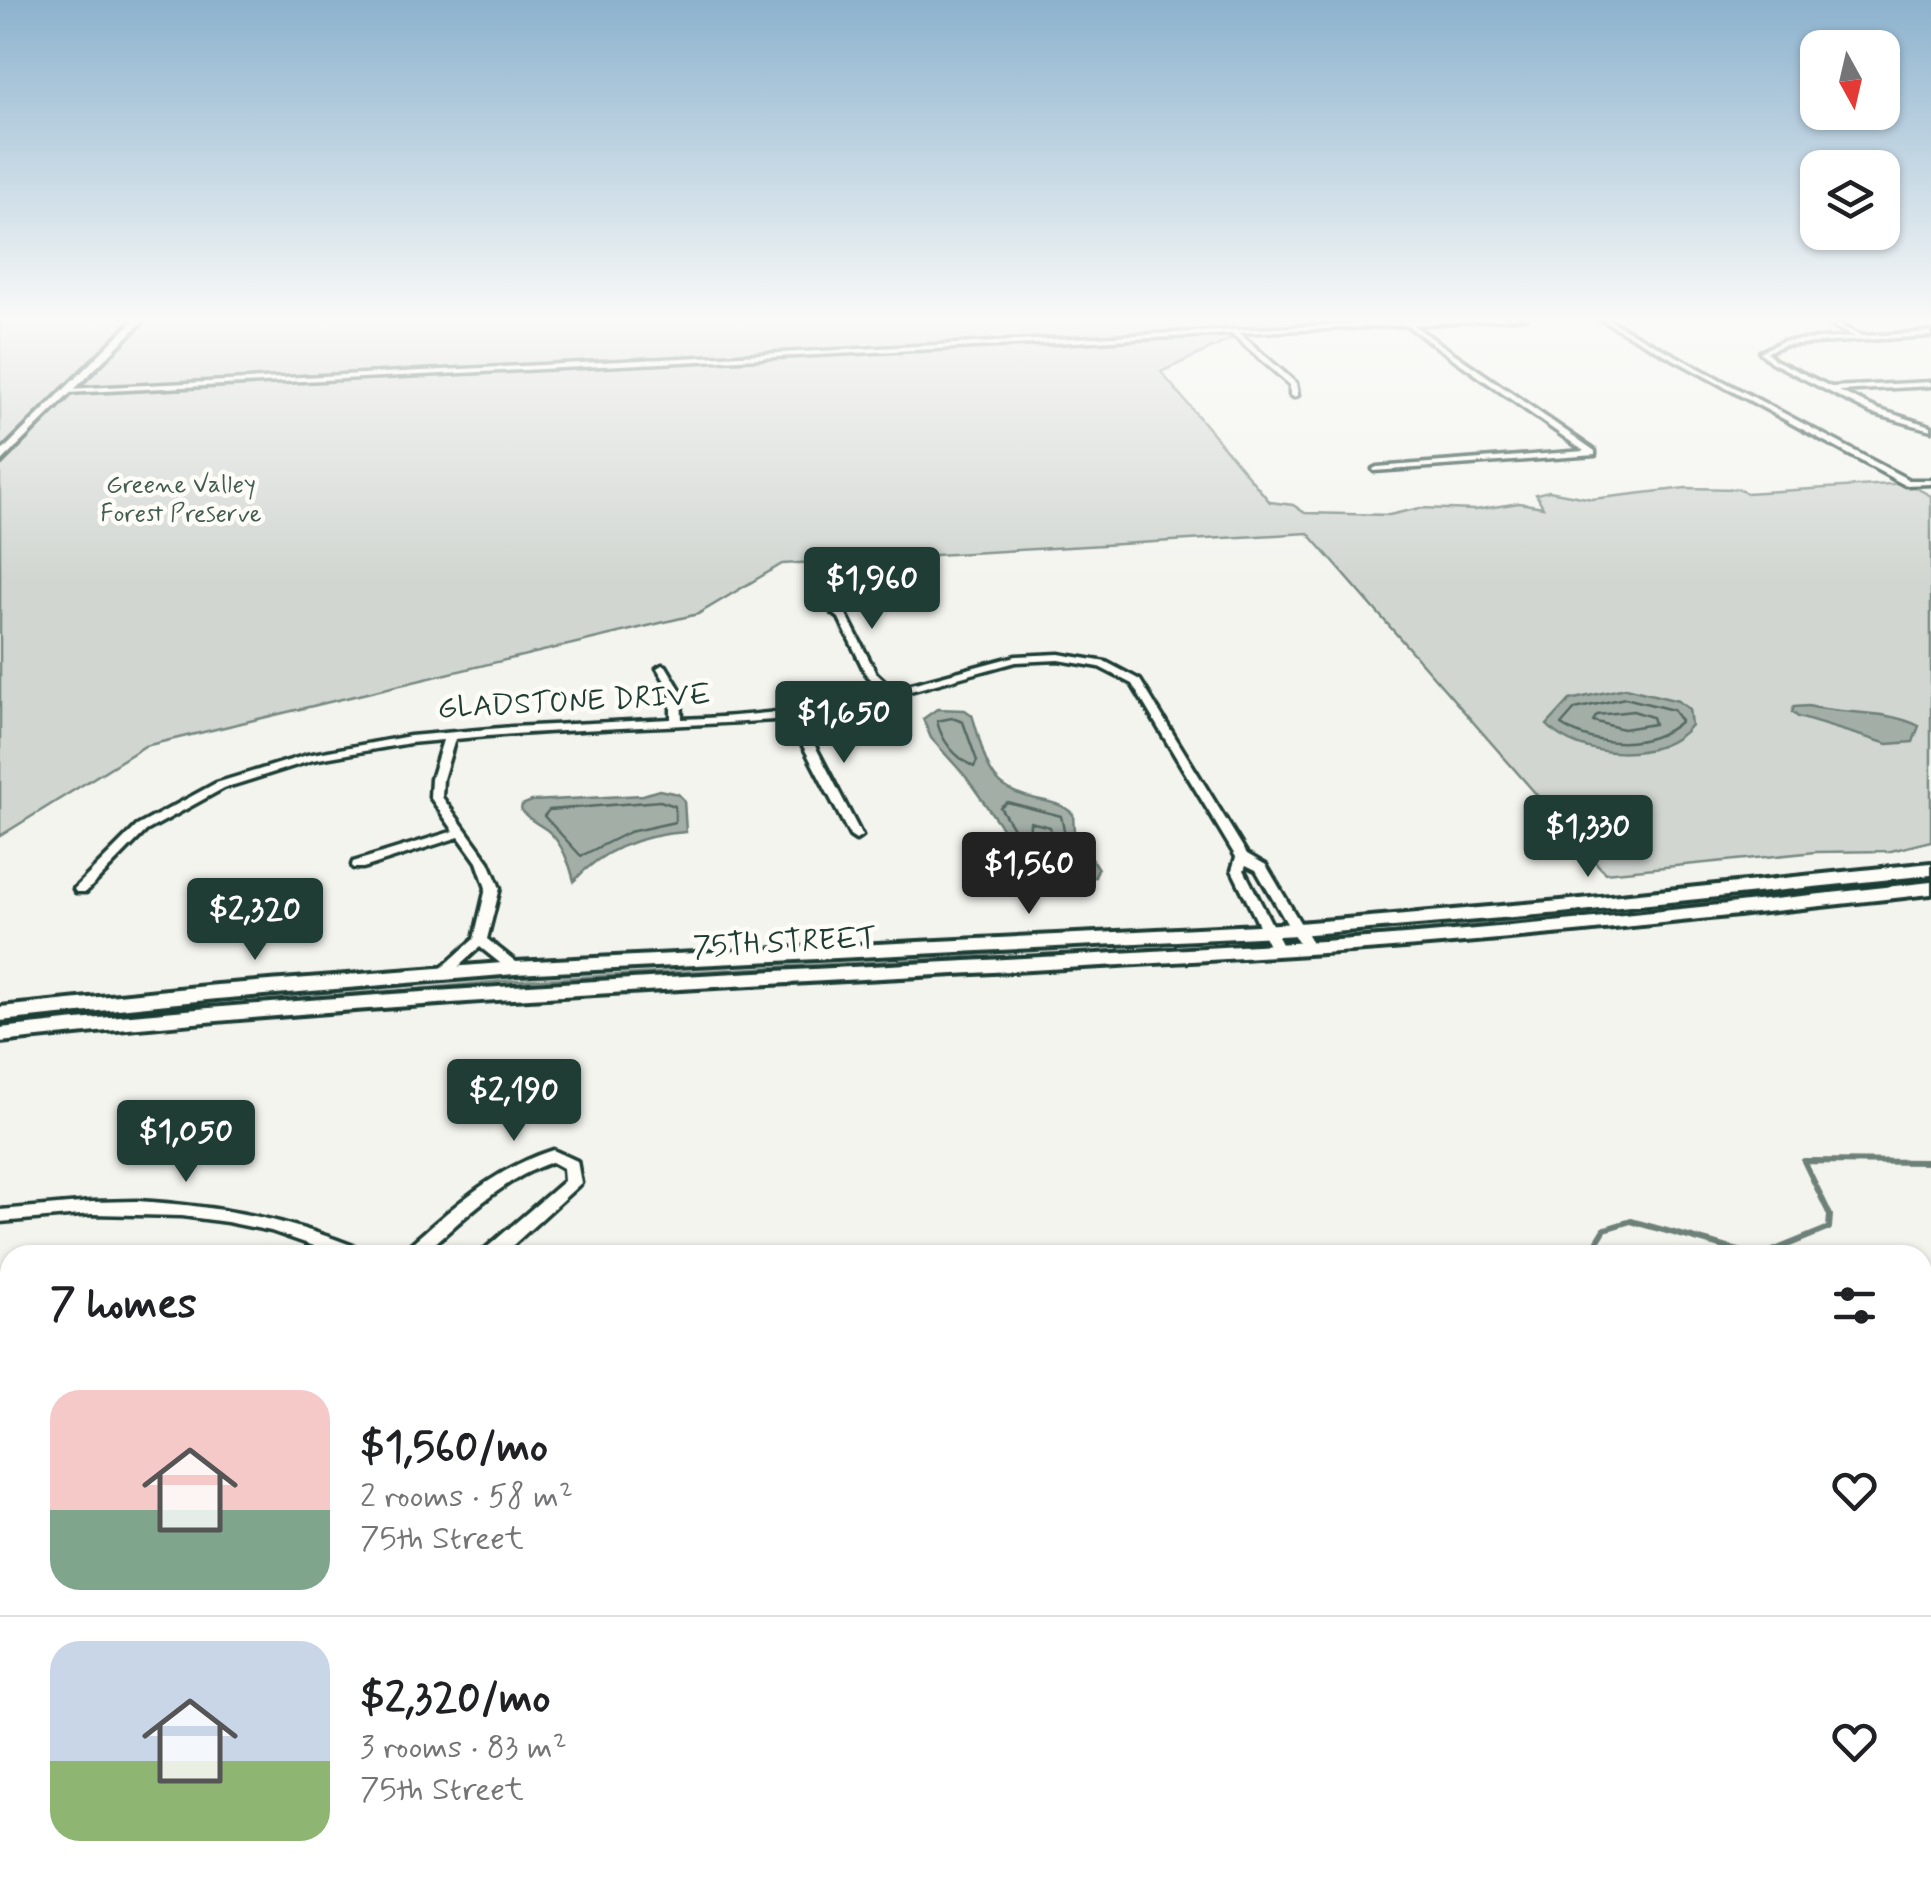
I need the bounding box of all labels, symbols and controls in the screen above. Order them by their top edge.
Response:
north arrow [1800,30,1900,130]
map controls [1800,30,1900,250]
button: layers [1800,150,1900,250]
park label: Greene Valley Forest Preserve [100,469,262,531]
pin: $1,960 [791,547,953,632]
text: $1,960 [826,558,918,600]
street label: GLADSTONE DRIVE [436,675,712,729]
pin: $1,650 [763,681,925,766]
text: $1,650 [797,692,891,734]
pin: $1,330 [1507,795,1669,880]
text: $1,330 [1546,806,1630,848]
pin: $1,560 [948,832,1110,917]
text: $1,560 [984,843,1074,885]
pin: $2,320 [174,878,336,963]
text: $2,320 [209,889,301,931]
street label: 75TH STREET [692,919,878,967]
pin: $2,190 [433,1059,595,1144]
text: $2,190 [469,1070,559,1112]
pin: $1,050 [105,1100,267,1185]
text: $1,050 [139,1111,233,1153]
text: 7 homes [50,1278,197,1333]
icon: filters [1827,1278,1882,1333]
text: $1,560/mo [360,1421,548,1476]
icon: home [130,1430,250,1550]
icon: heart [1827,1463,1882,1518]
text: 2 rooms · 58 m² [360,1476,573,1518]
text: 75th Street [360,1518,524,1560]
text: $2,320/mo [360,1672,550,1727]
icon: home [130,1681,250,1801]
icon: heart [1827,1714,1882,1769]
text: 3 rooms · 83 m² [360,1727,567,1769]
text: 75th Street [360,1769,524,1811]

